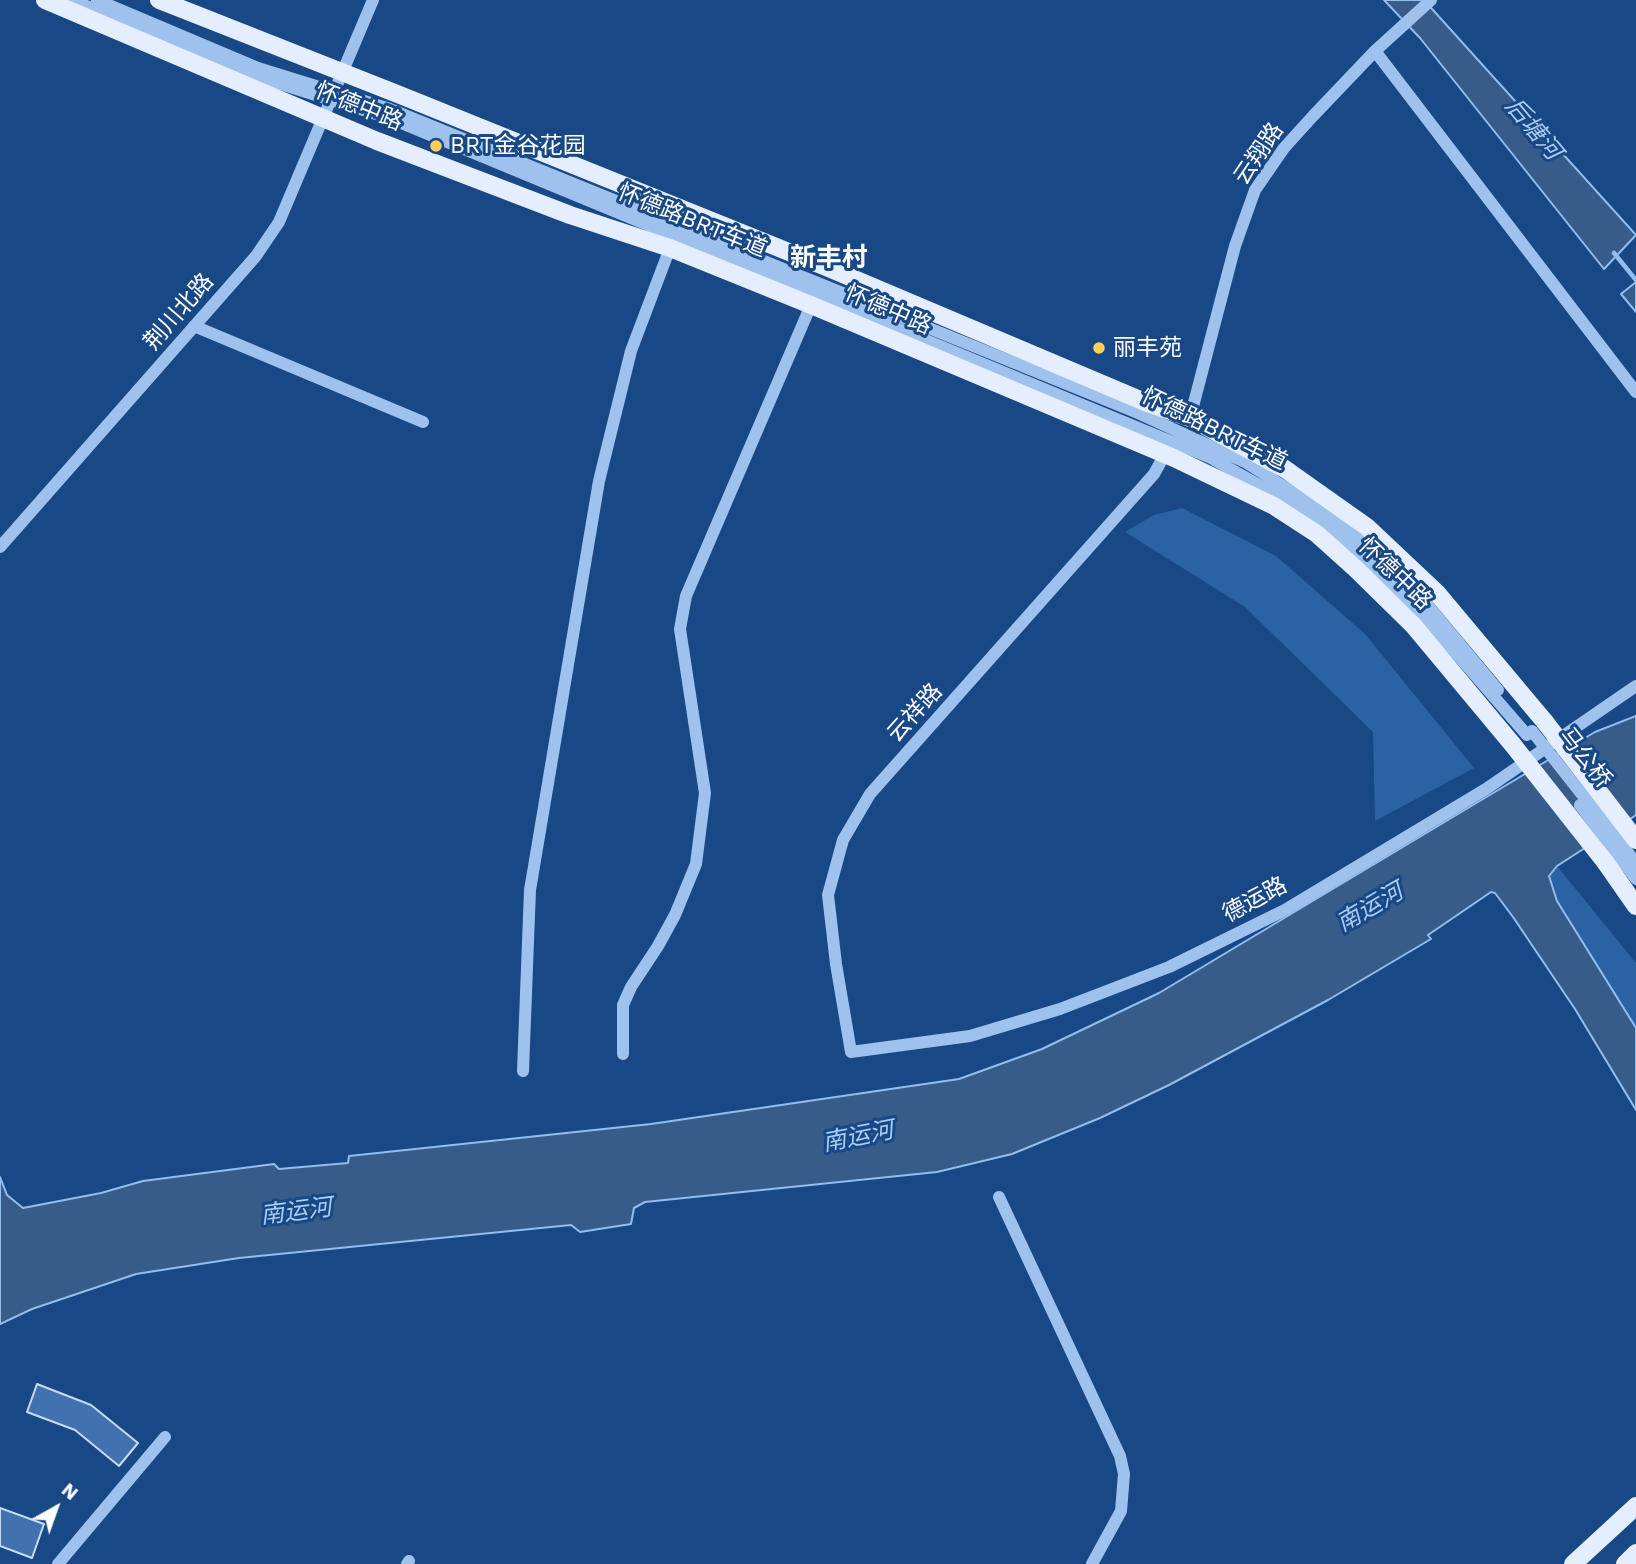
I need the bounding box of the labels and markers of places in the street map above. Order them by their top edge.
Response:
place label: BRT金谷花园 [450,132,586,160]
marker: BRT金谷花园 [428,138,444,154]
place label: 丽丰苑 [1113,334,1182,362]
marker: 丽丰苑 [1091,340,1107,356]

